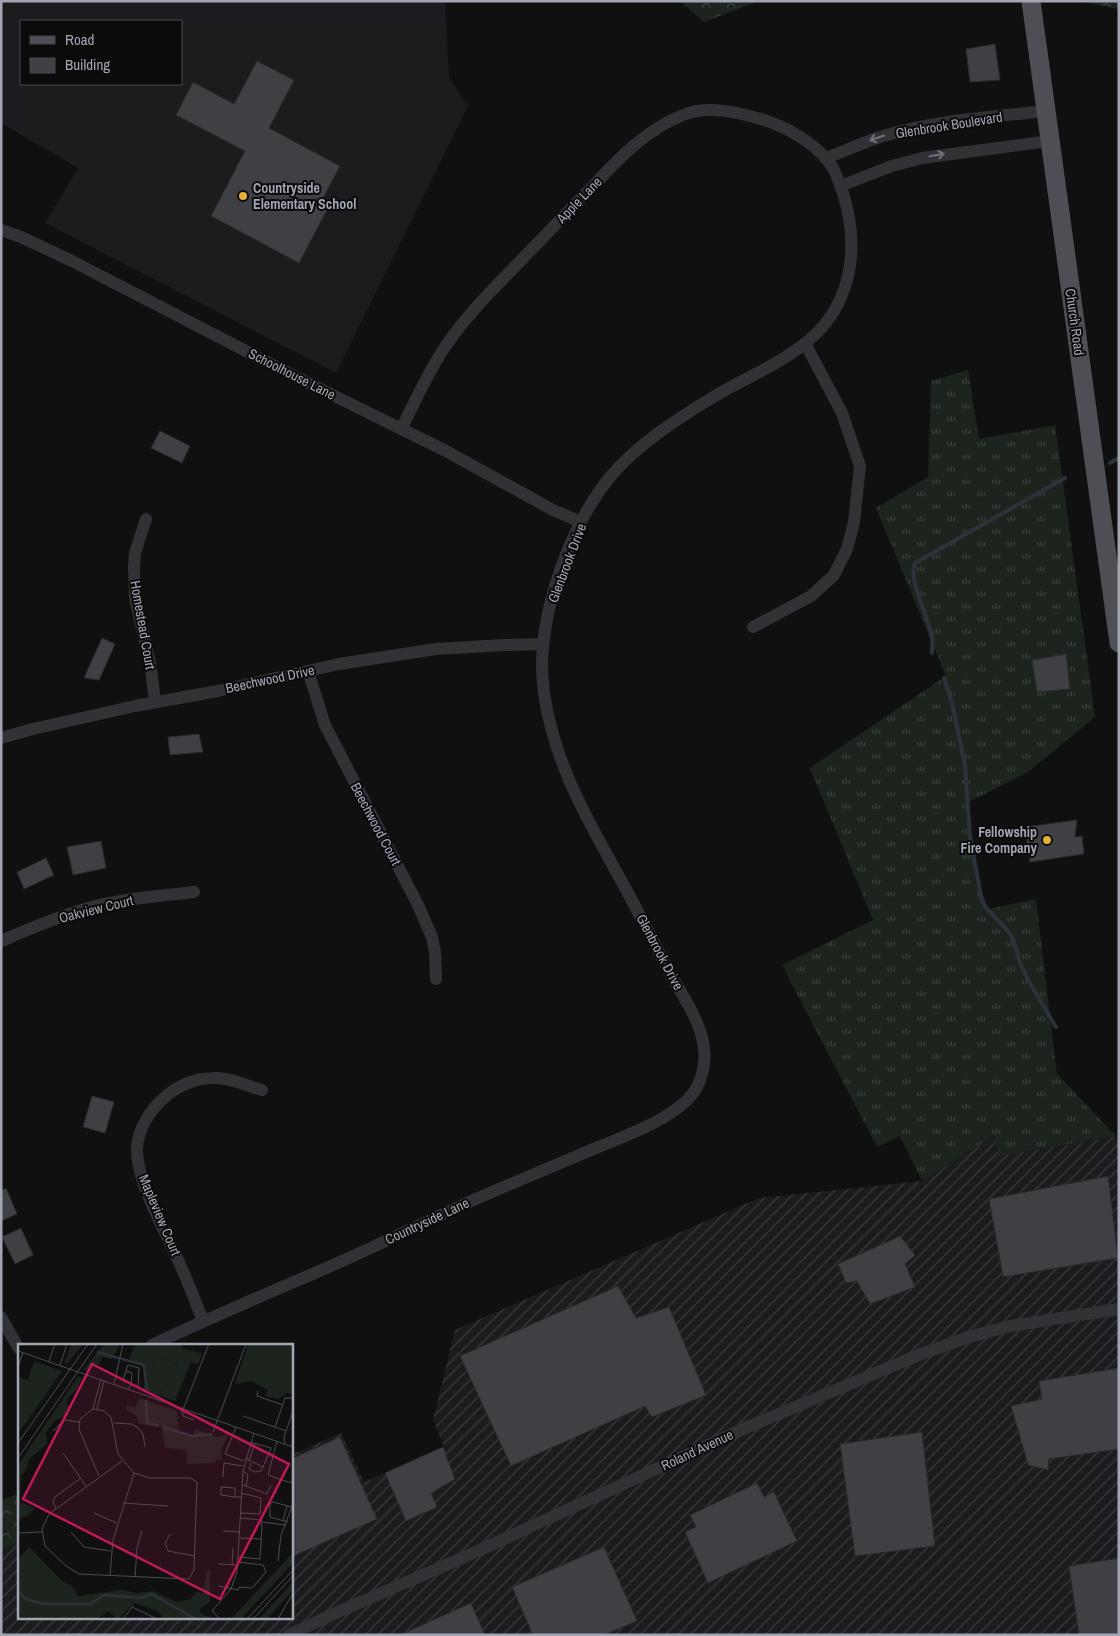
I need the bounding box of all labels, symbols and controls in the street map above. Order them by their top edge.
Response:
legend [20,20,182,85]
text: Road [65,29,94,50]
text: Building [65,54,110,75]
street label: Glenbrook Boulevard [894,108,1004,142]
one-way arrow [870,134,886,143]
one-way arrow [928,150,944,160]
street label: Apple Lane [552,173,606,228]
place label: Countryside Elementary School [253,179,356,213]
marker: Countryside Elementary School [237,190,249,202]
street label: Church Road [1061,287,1089,357]
street label: Schoolhouse Lane [246,344,338,404]
street label: Glenbrook Drive [544,521,590,605]
street label: Homestead Court [126,579,160,671]
street label: Beechwood Drive [224,661,316,697]
street label: Beechwood Court [347,779,405,869]
place label: Fellowship Fire Company [960,823,1038,857]
marker: Fellowship Fire Company [1041,834,1053,846]
street label: Oakview Court [57,891,135,927]
street label: Glenbrook Drive [632,911,688,993]
street label: Mapleview Court [135,1172,185,1258]
street label: Countryside Lane [382,1194,472,1248]
inset map [18,1344,292,1618]
street label: Roland Avenue [658,1425,736,1475]

